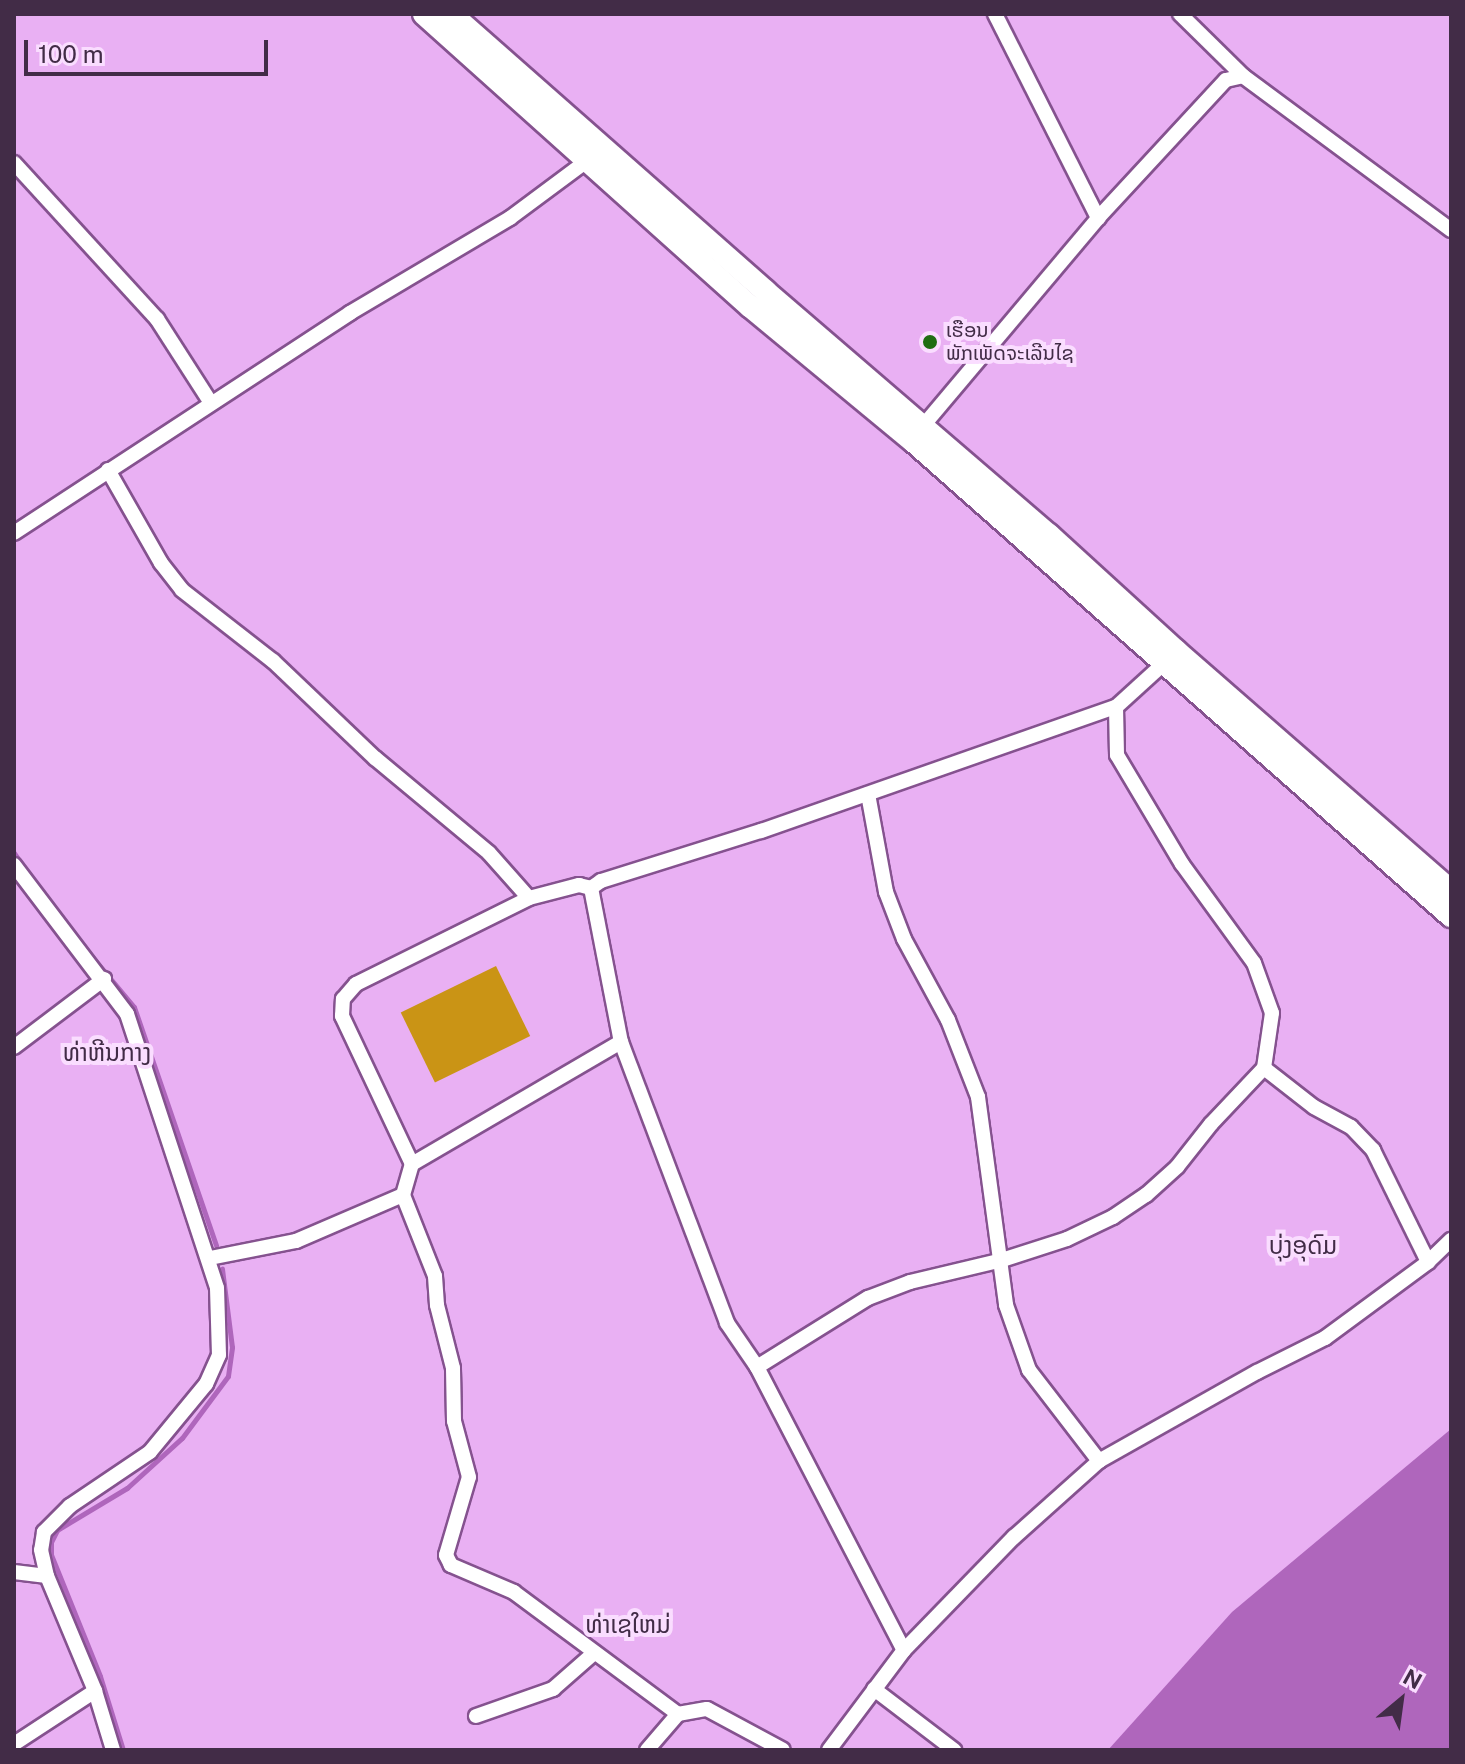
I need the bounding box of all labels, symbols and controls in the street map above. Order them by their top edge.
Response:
scale bar [28,24,272,74]
text: 100 m [38,40,104,68]
place label: ເຮືອນ ພັກເພັດຈະເລີນໄຊ [946,318,1074,365]
marker: ເຮືອນ ພັກເພັດຈະເລີນໄຊ [921,333,939,351]
district label: ທ່າຫີນກາງ [63,1039,151,1067]
district label: ບຸ່ງອຸດົມ [1269,1232,1337,1260]
district label: ທ່າເຊໃຫມ່ [585,1611,671,1639]
north arrow [1361,1660,1441,1740]
text: N [1399,1663,1426,1695]

